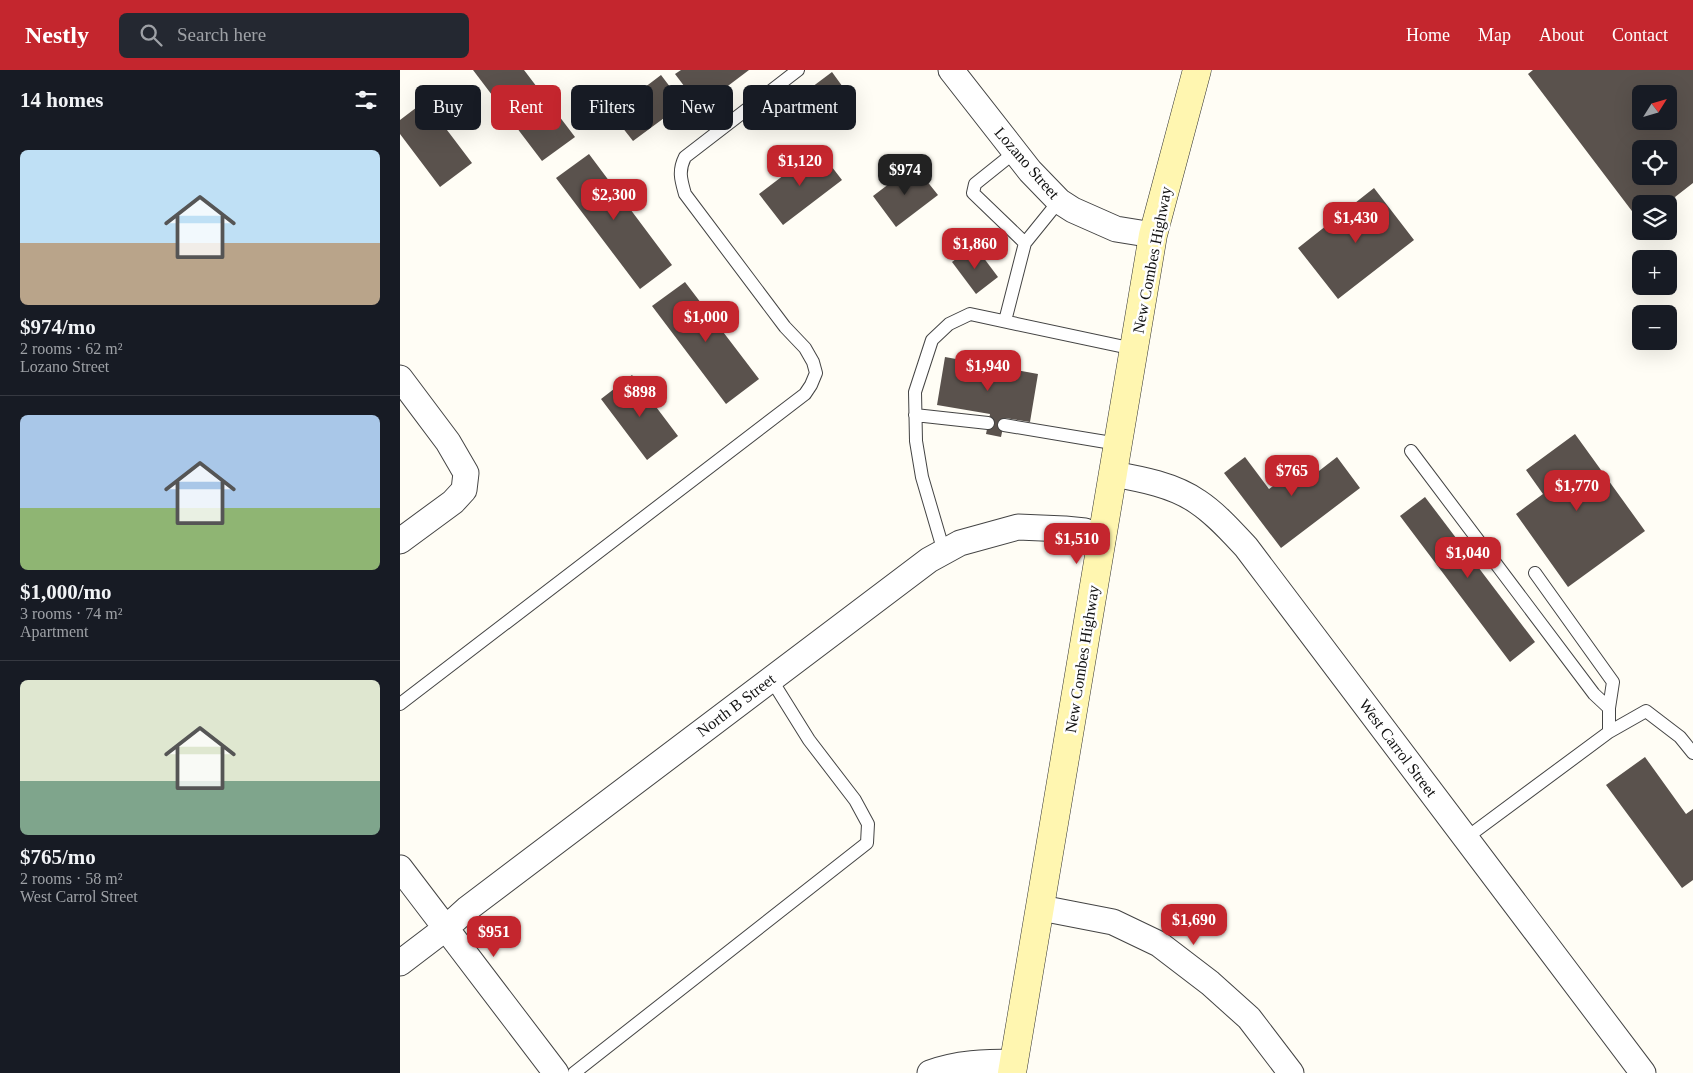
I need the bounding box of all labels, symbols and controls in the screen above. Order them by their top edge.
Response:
search box [119,13,469,58]
icon: search [137,21,165,49]
text: Nestly [25,22,89,48]
text: Search here [177,24,266,45]
text: Home [1406,25,1450,45]
text: Map [1478,25,1511,45]
text: About [1539,25,1584,45]
text: Contact [1612,25,1668,45]
chip: Buy [415,85,481,130]
chip: Rent [491,85,561,130]
chip: Filters [571,85,653,130]
chip: New [663,85,733,130]
chip: Apartment [743,85,856,130]
north arrow [1632,85,1678,130]
map controls [1632,85,1677,350]
icon: filters [352,86,380,114]
text: 14 homes [20,88,103,112]
street label: Lozano Street [991,124,1063,203]
button: locate [1632,140,1677,185]
pin: $1,120 [759,144,841,187]
text: $1,120 [778,152,822,169]
pin: $974 [875,154,935,196]
text: $974 [889,161,921,178]
pin: $2,300 [573,178,655,221]
icon: home [155,182,245,272]
street label: New Combes Highway [1129,185,1176,335]
text: $2,300 [592,186,636,203]
button: layers [1632,195,1677,240]
pin: $1,430 [1315,202,1397,244]
text: $1,430 [1334,209,1378,226]
pin: $1,860 [934,228,1016,270]
text: $1,860 [953,235,997,252]
button: + [1632,250,1677,295]
pin: $1,000 [665,300,747,343]
button: − [1632,305,1677,350]
text: $1,000 [684,308,728,325]
text: $974/mo [20,315,96,339]
text: 2 rooms · 62 m² [20,340,123,357]
pin: $1,940 [947,350,1029,392]
text: $1,940 [966,357,1010,374]
text: Lozano Street [20,358,109,375]
pin: $898 [610,376,670,418]
text: $898 [624,383,656,400]
icon: home [155,448,245,538]
pin: $765 [1262,454,1322,497]
text: $765 [1276,462,1308,479]
pin: $1,770 [1536,470,1618,512]
text: $1,770 [1555,477,1599,494]
pin: $1,510 [1036,522,1118,565]
text: $1,510 [1055,530,1099,547]
pin: $1,040 [1427,536,1509,579]
text: $1,040 [1446,544,1490,561]
text: $1,000/mo [20,580,112,604]
street label: New Combes Highway [1062,584,1103,734]
text: 3 rooms · 74 m² [20,605,123,622]
text: Apartment [20,623,88,640]
street label: North B Street [694,670,779,740]
street label: West Carrol Street [1356,696,1441,801]
icon: home [155,713,245,803]
text: $765/mo [20,845,96,869]
text: 2 rooms · 58 m² [20,870,123,887]
text: West Carrol Street [20,888,138,905]
pin: $1,690 [1153,904,1235,946]
text: $1,690 [1172,911,1216,928]
pin: $951 [464,916,524,958]
text: $951 [478,923,510,940]

